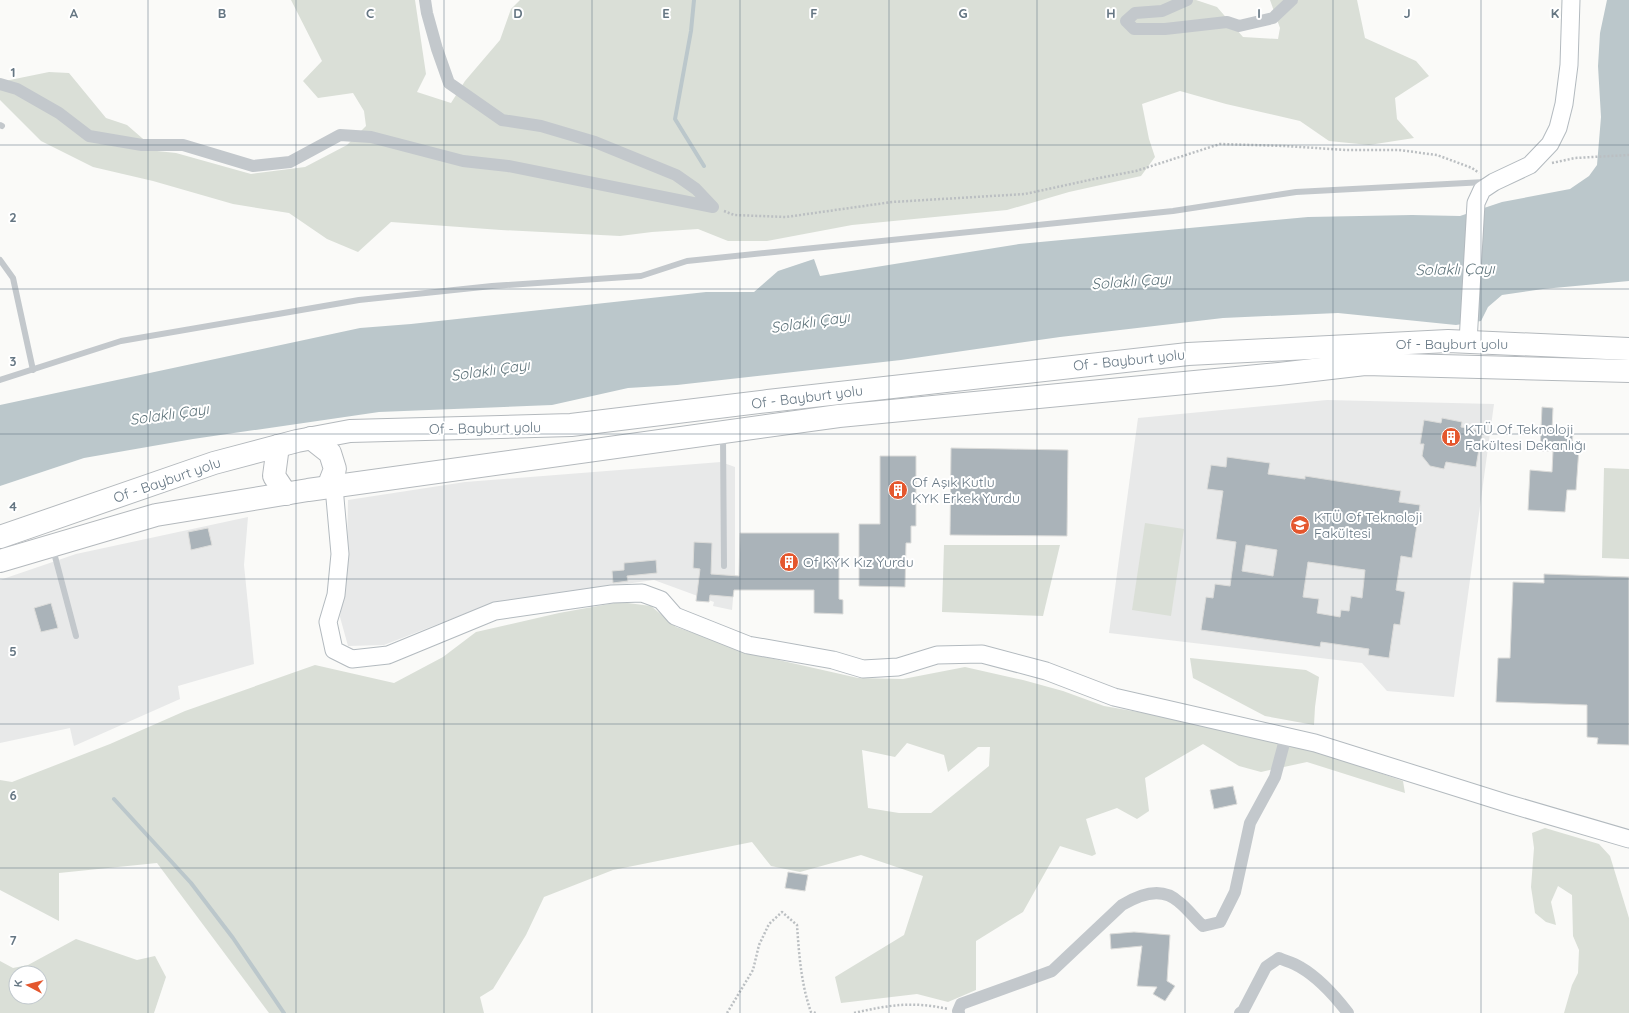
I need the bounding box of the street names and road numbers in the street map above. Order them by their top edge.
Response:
street label: Of - Bayburt yolu [1396,335,1508,353]
street label: Of - Bayburt yolu [1072,345,1186,375]
street label: Of - Bayburt yolu [750,381,864,413]
street label: Of - Bayburt yolu [429,418,541,438]
street label: Of - Bayburt yolu [111,453,223,507]

